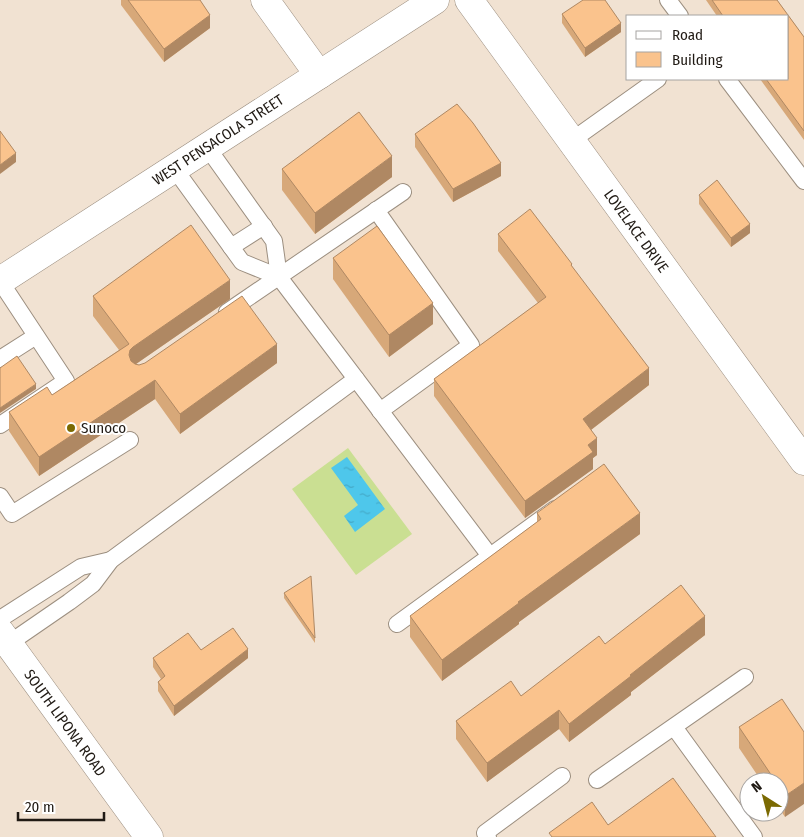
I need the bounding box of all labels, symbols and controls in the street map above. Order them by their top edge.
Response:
legend [626,15,789,80]
text: Road [672,26,703,44]
text: Building [672,51,723,69]
street label: WEST PENSACOLA STREET [149,91,287,189]
street label: LOVELACE DRIVE [600,186,672,276]
place label: Sunoco [81,419,126,437]
marker: Sunoco [65,422,77,434]
street label: SOUTH LIPONA ROAD [20,666,110,780]
north arrow [739,772,789,822]
text: N [748,778,765,796]
scale bar [18,790,104,822]
text: 20 m [25,798,55,816]

